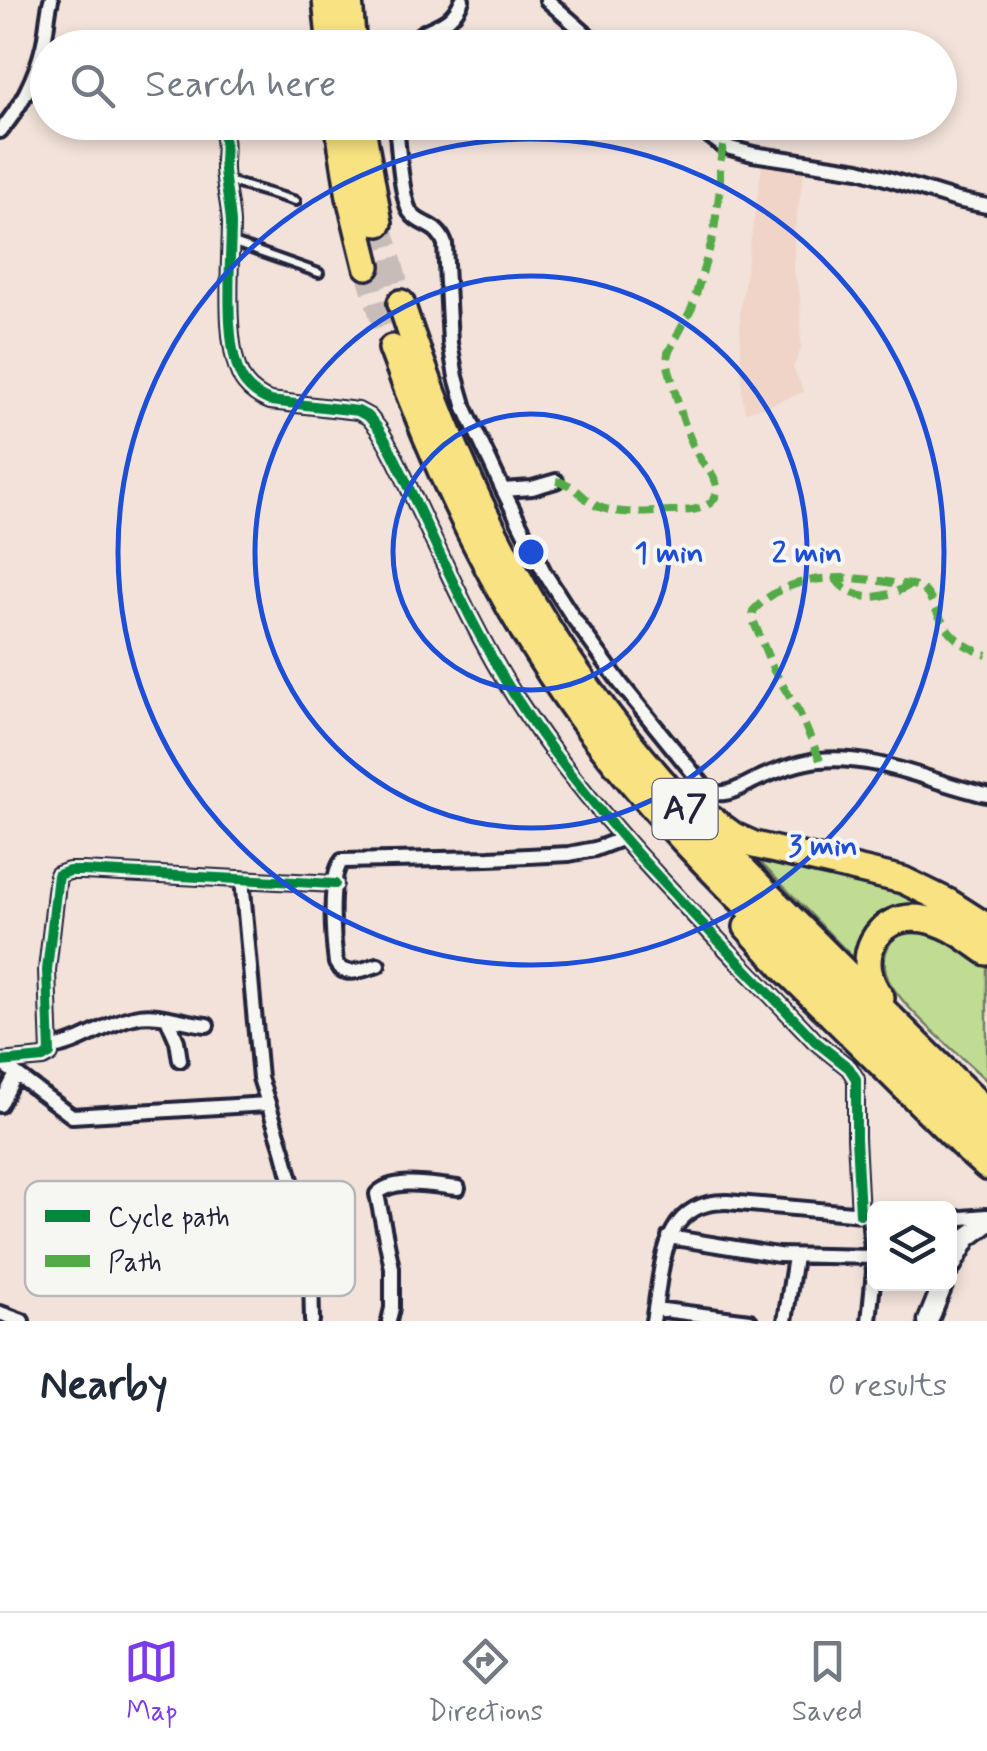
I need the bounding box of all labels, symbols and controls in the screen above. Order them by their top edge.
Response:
search box [30,30,957,140]
icon: search [65,58,120,113]
text: Search here [145,61,336,110]
centre of rings [513,534,549,570]
text: 1 min [634,534,704,573]
text: 2 min [772,534,842,573]
road number: Α7 [652,779,718,839]
text: 3 min [788,827,858,866]
legend [25,1181,355,1296]
text: Cycle path [108,1200,230,1237]
map controls [867,1201,957,1291]
button: layers [867,1201,957,1291]
text: Path [108,1245,162,1282]
text: Nearby [40,1359,168,1414]
text: 0 results [828,1365,947,1407]
tab: Map [124,1634,179,1731]
tab: Directions [428,1634,543,1731]
tab: Saved [792,1634,863,1731]

